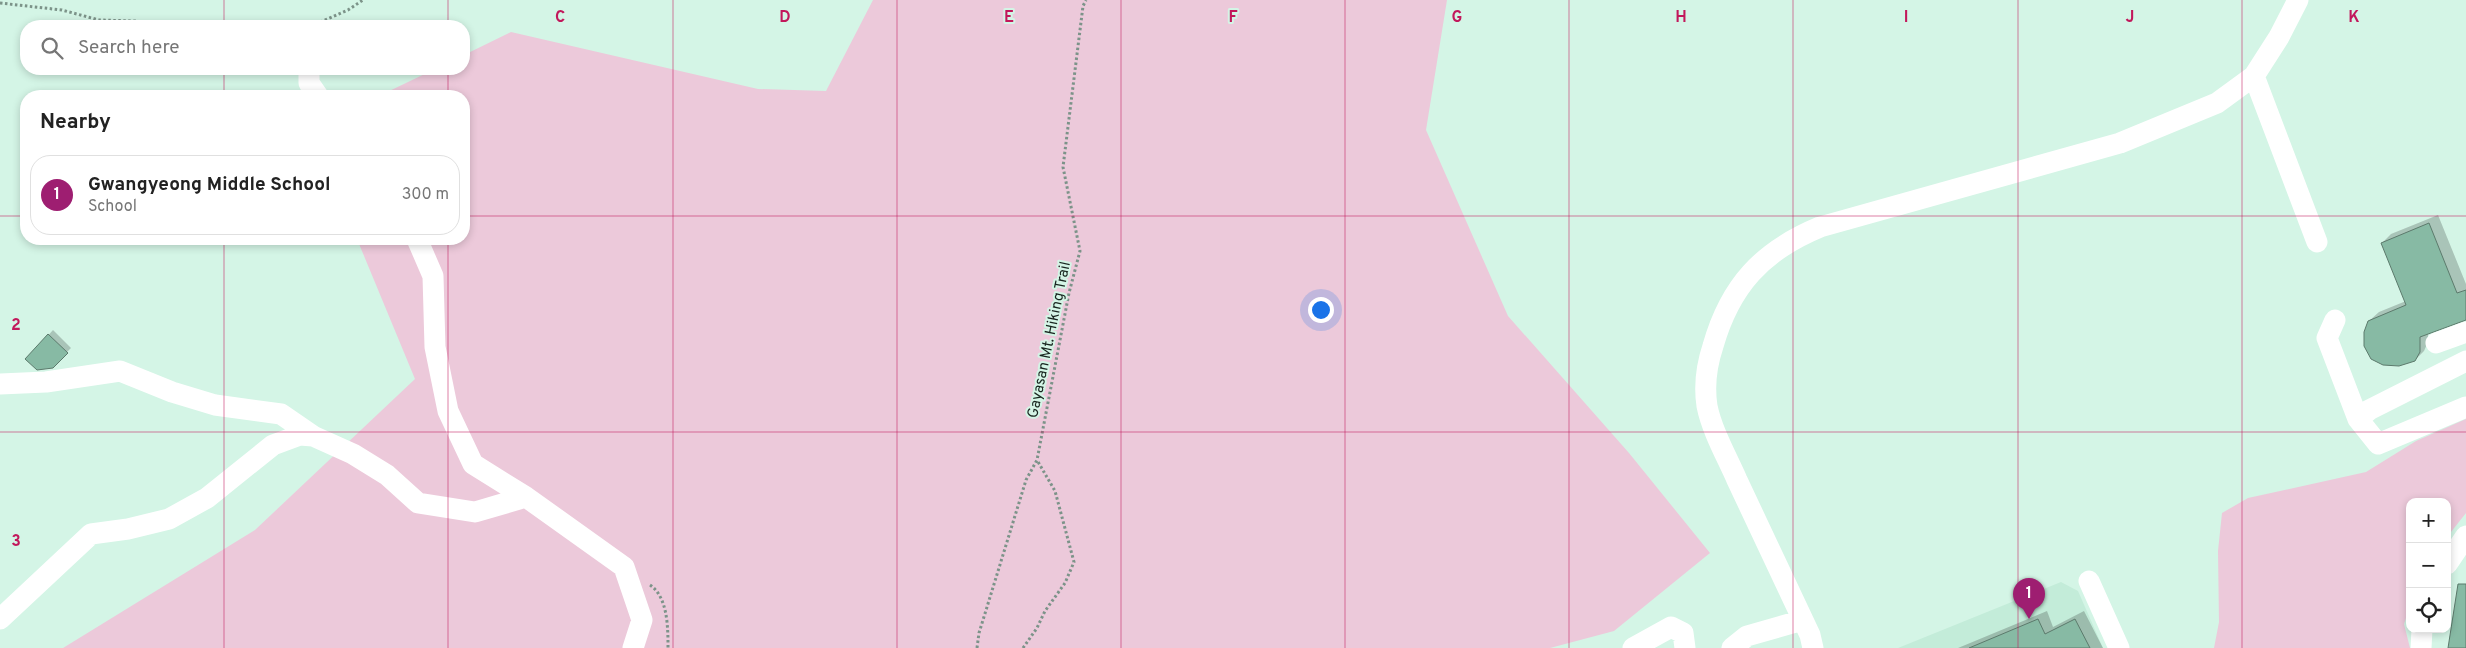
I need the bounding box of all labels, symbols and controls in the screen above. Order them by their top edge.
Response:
text: C [555,8,565,28]
text: D [779,8,791,28]
text: E [1004,8,1014,28]
text: F [1228,8,1238,28]
text: G [1452,8,1462,28]
text: H [1675,8,1687,28]
text: I [1904,8,1908,28]
text: J [2126,8,2134,28]
text: K [2348,8,2360,28]
search box [20,20,470,75]
icon: search [38,34,66,62]
text: Search here [78,36,180,60]
text: Nearby [40,109,111,136]
text: Gwangyeong Middle School [88,173,330,197]
text: 1 [54,185,60,205]
text: 300 m [402,185,449,205]
text: School [88,197,137,217]
street label: Gayasan Mt. Hiking Trail [1024,260,1076,420]
your location [1308,297,1334,323]
text: 2 [11,316,21,336]
map controls [2406,498,2451,633]
button: + [2406,498,2451,543]
text: 3 [11,532,21,552]
button: − [2406,543,2451,588]
pin: 1 [2013,578,2045,619]
button: locate [2406,588,2451,633]

